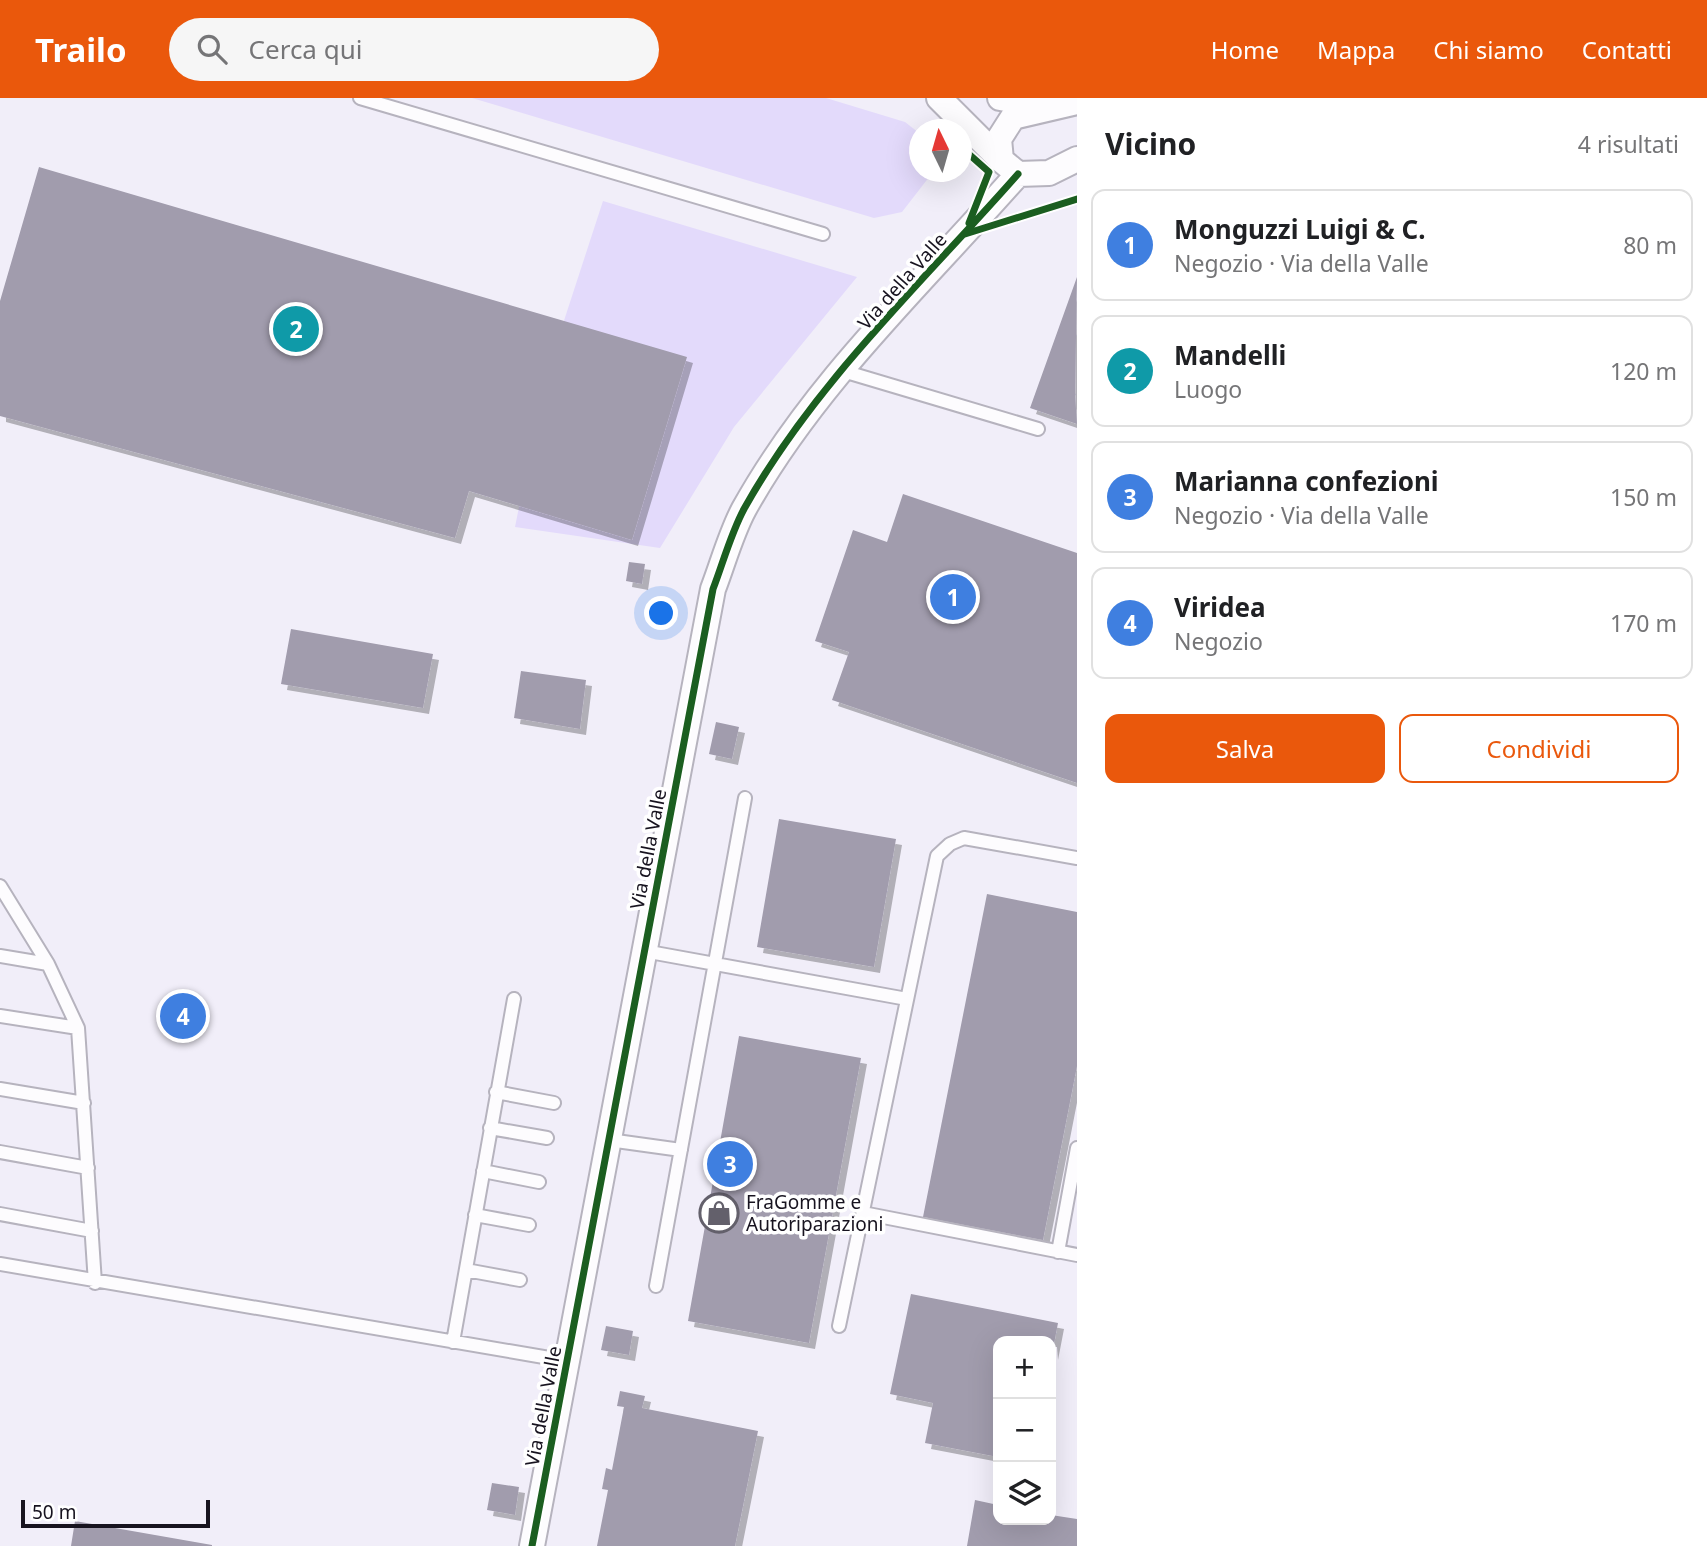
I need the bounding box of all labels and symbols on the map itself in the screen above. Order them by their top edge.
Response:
north arrow [909,119,972,182]
street label: Via della Valle [852,227,952,335]
pin: 2 [273,303,319,355]
pin: 1 [930,571,976,623]
your location [644,596,678,630]
street label: Via della Valle [624,787,672,911]
pin: 4 [160,990,206,1042]
pin: 3 [707,1138,753,1190]
place label: FraGomme e Autoriparazioni [746,1189,883,1237]
shop icon: FraGomme e Autoriparazioni [698,1192,740,1234]
street label: Via della Valle [519,1344,567,1468]
scale bar [21,1497,210,1529]

